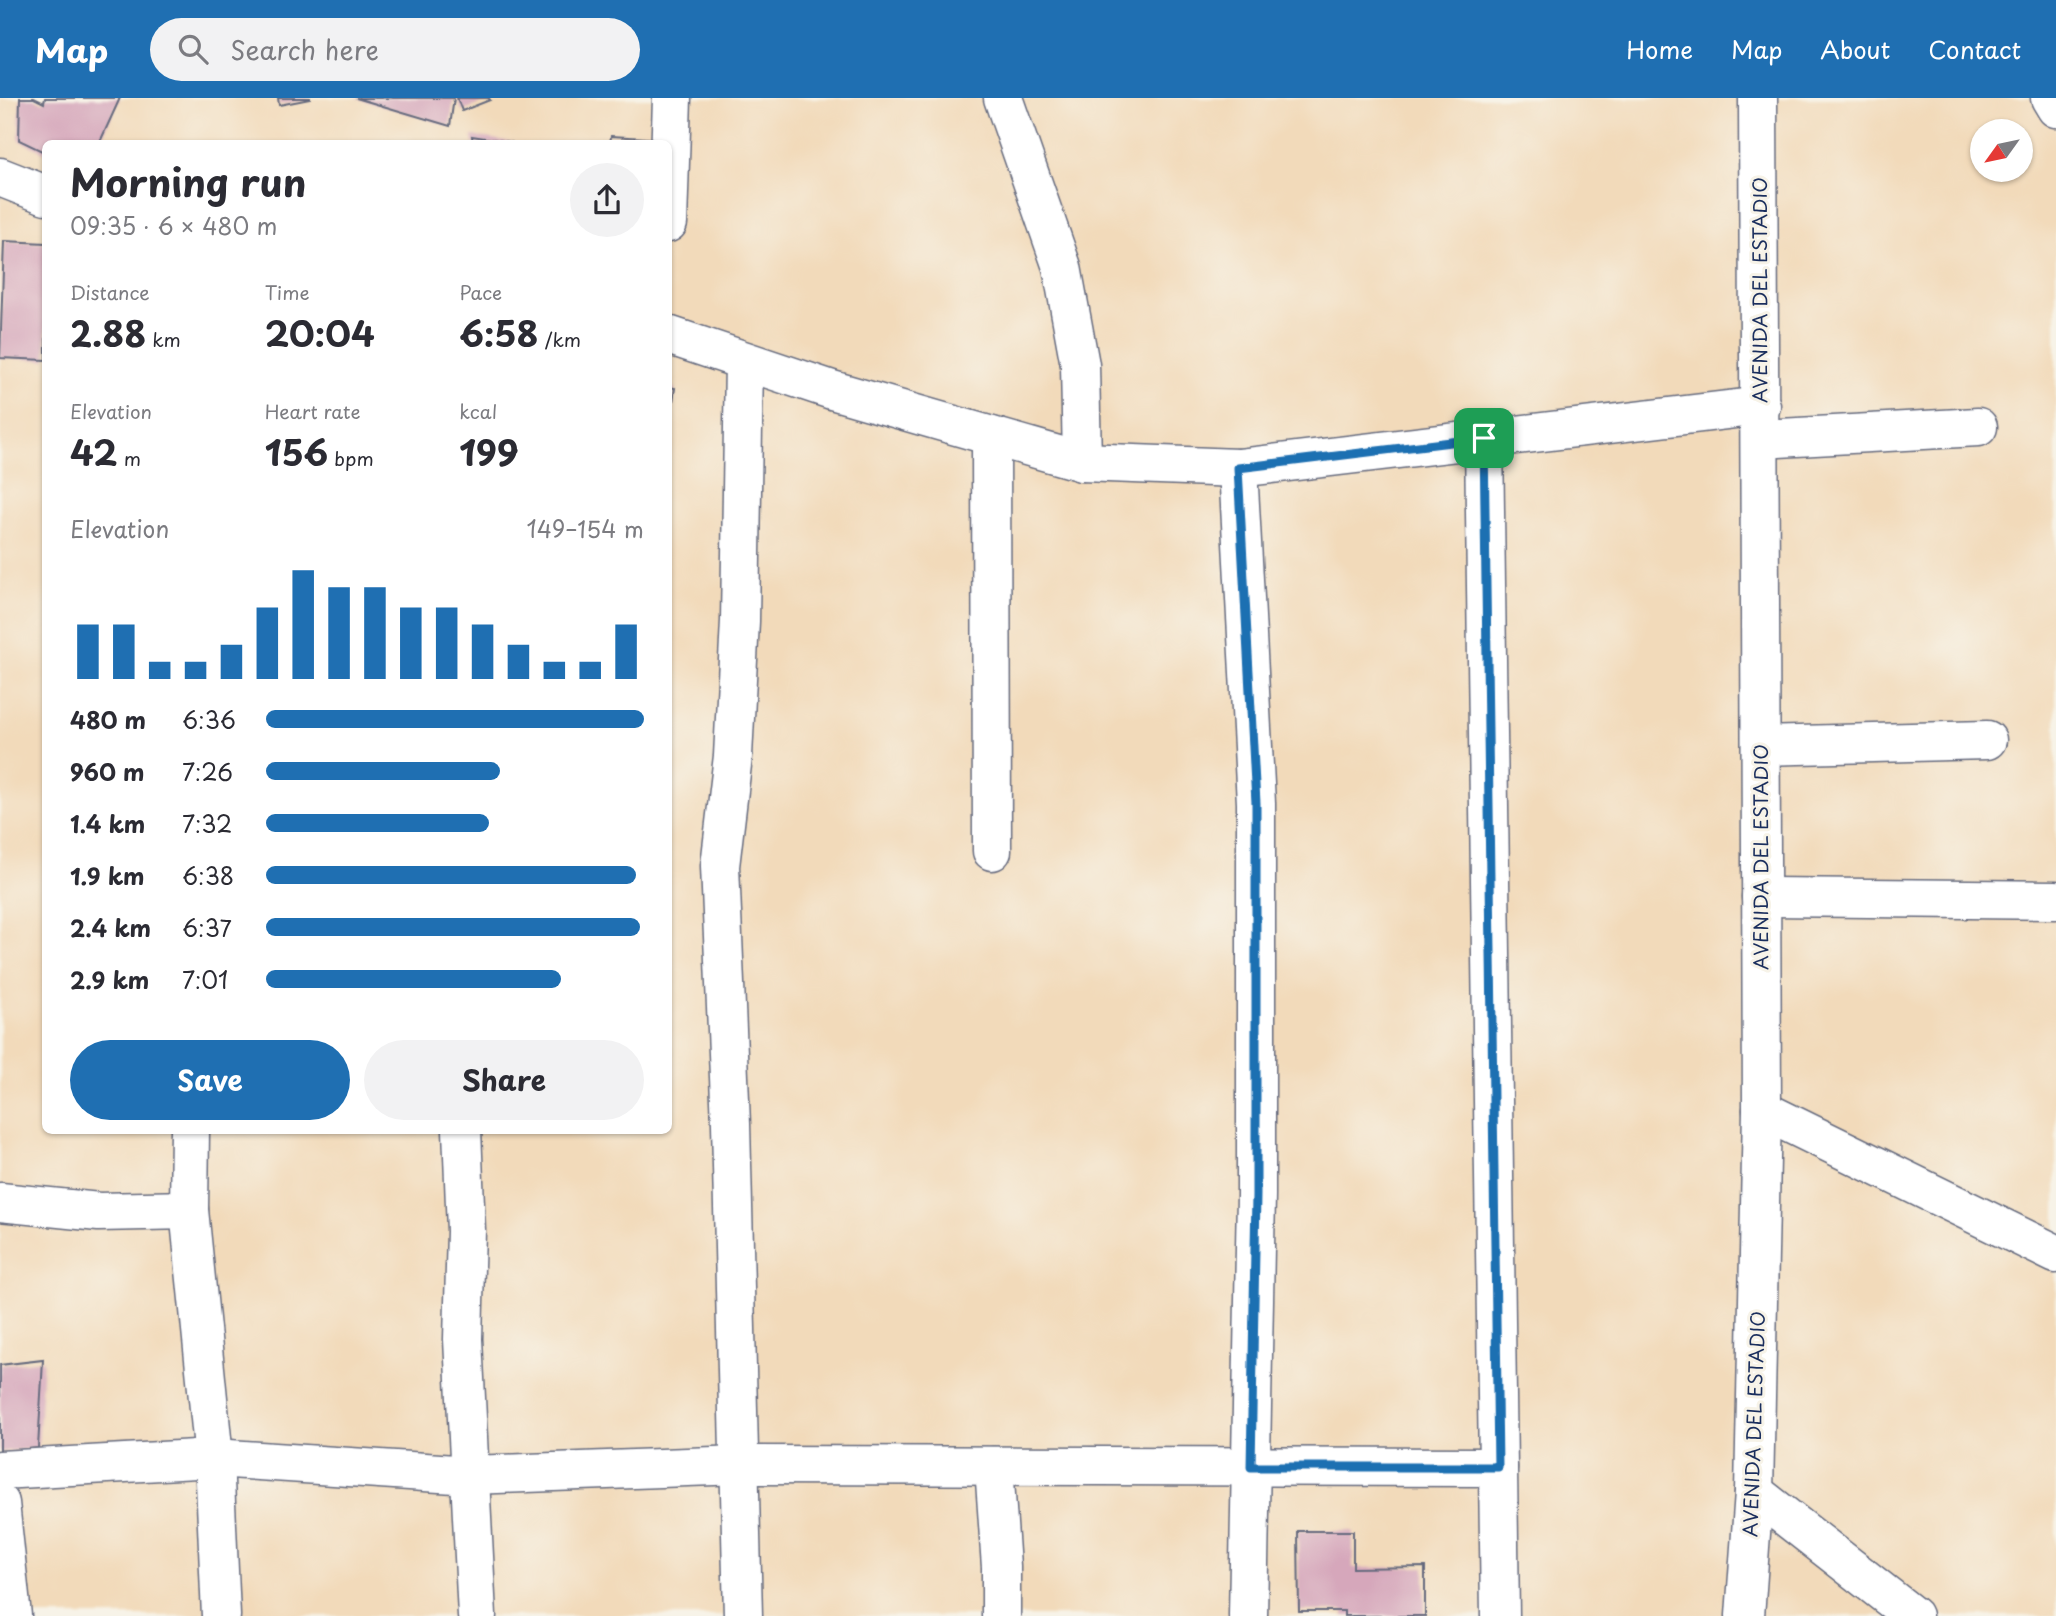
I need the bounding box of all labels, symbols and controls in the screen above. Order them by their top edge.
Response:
search box [150,18,640,81]
text: Map [35,24,108,74]
icon: search [174,30,212,68]
text: Search here [230,30,379,69]
text: Home [1626,31,1693,67]
text: Map [1731,31,1782,67]
text: About [1820,31,1890,67]
text: Contact [1928,31,2021,67]
north arrow [1970,119,2034,182]
map controls [1970,119,2033,182]
text: Morning run [70,153,306,210]
button: share [570,163,644,237]
street label: AVENIDA DEL ESTADIO [1745,177,1773,403]
text: 09:35 · 6 × 480 m [70,208,277,243]
text: Distance [70,278,150,306]
text: Time [265,278,310,306]
text: Pace [459,278,502,306]
text: 2.88 [70,306,146,359]
text: 20:04 [265,306,375,359]
text: 6:58 [459,306,539,359]
text: km [146,325,181,353]
text: /km [539,325,581,353]
text: Elevation [70,397,152,425]
text: Heart rate [265,397,361,425]
text: kcal [459,397,497,425]
pin [1454,408,1514,468]
icon: arrive [1465,419,1503,457]
text: 42 [70,425,118,478]
text: 156 [265,425,328,478]
text: 199 [459,425,519,478]
text: m [118,444,141,472]
text: bpm [328,444,374,472]
text: Elevation [70,511,169,546]
text: 149–154 m [527,511,644,546]
text: 480 m [70,702,146,737]
text: 6:36 [182,702,236,737]
street label: AVENIDA DEL ESTADIO [1746,744,1774,970]
text: 960 m [70,754,144,789]
text: 7:26 [182,754,233,789]
text: 1.4 km [70,806,145,841]
text: 7:32 [182,806,232,841]
text: 1.9 km [70,858,144,893]
text: 6:38 [182,858,234,893]
text: 2.4 km [70,910,151,945]
text: 6:37 [182,910,232,945]
text: 2.9 km [70,962,149,997]
text: 7:01 [182,962,228,997]
button: Save [70,1040,350,1120]
button: Share [364,1040,644,1120]
street label: AVENIDA DEL ESTADIO [1735,1311,1771,1537]

